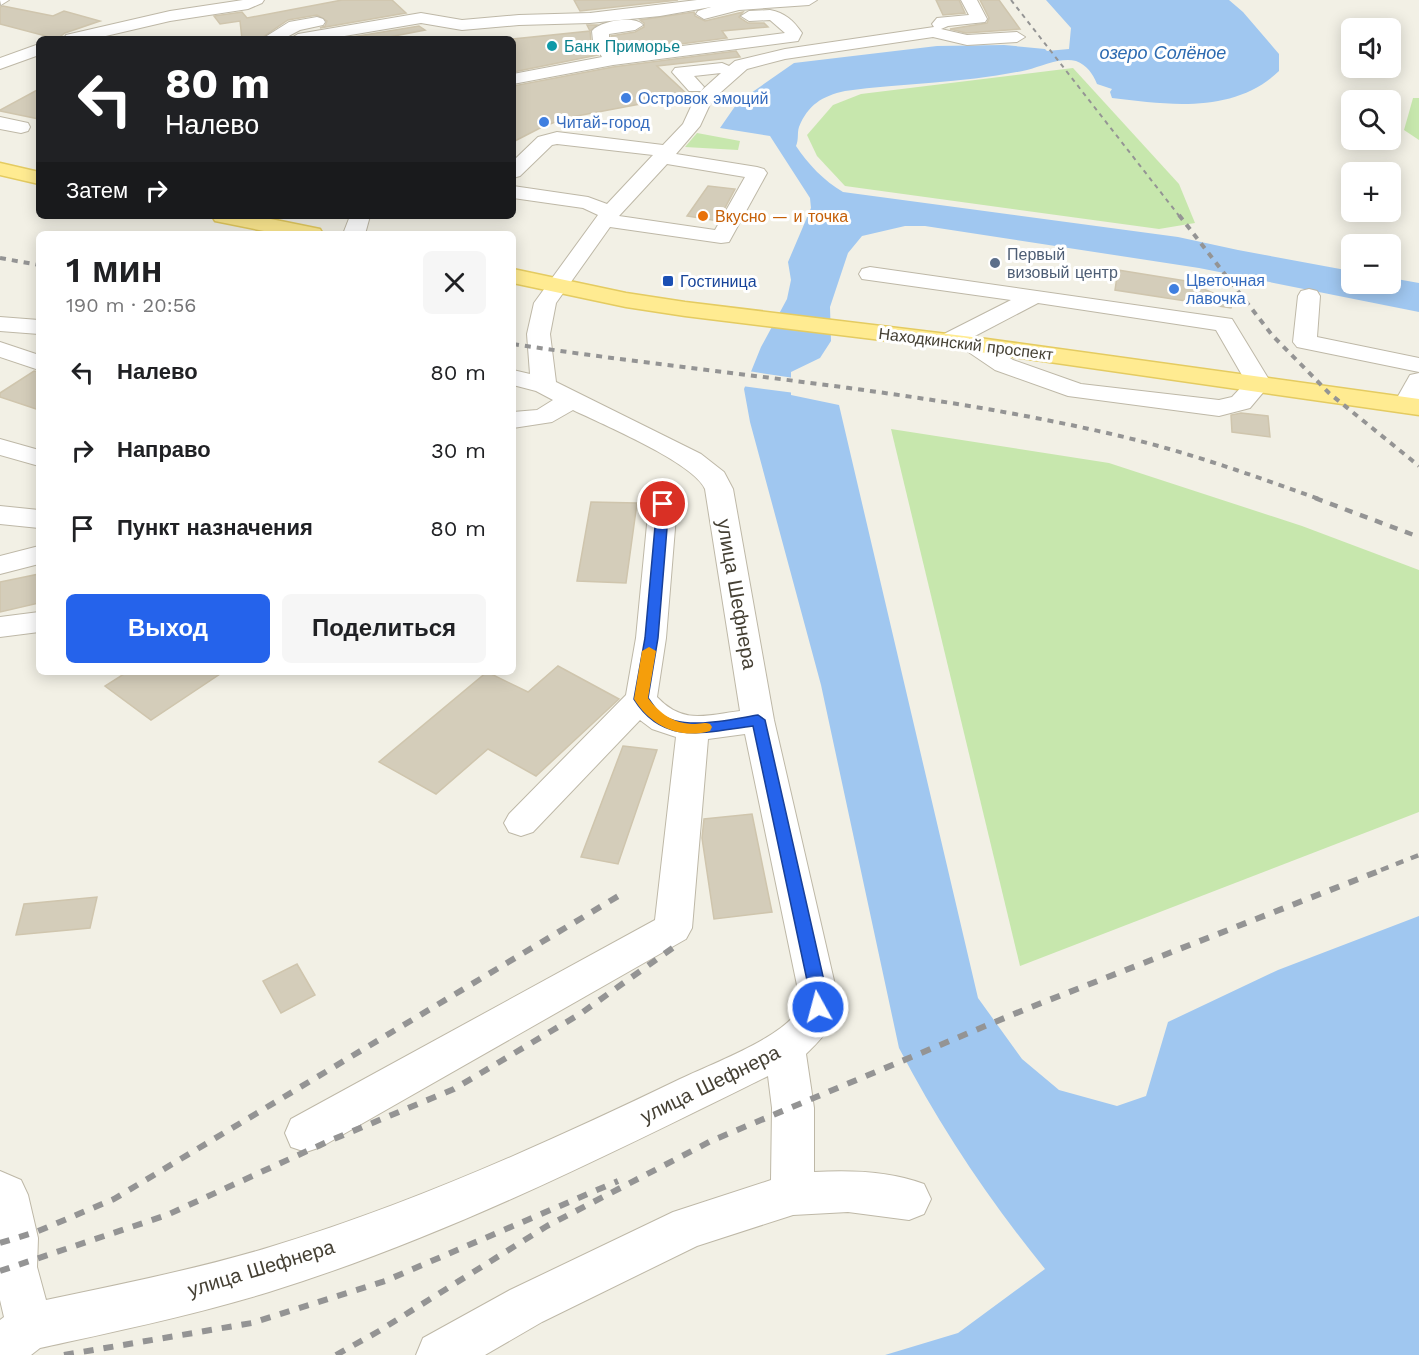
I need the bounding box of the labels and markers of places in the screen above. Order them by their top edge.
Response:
place label: Банк Приморье [564,37,680,56]
marker: Банк Приморье [545,39,559,53]
place label: Островок эмоций [638,89,768,108]
marker: Островок эмоций [619,91,633,105]
place label: Читай-город [556,113,651,132]
marker: Читай-город [537,115,551,129]
place label: Вкусно — и точка [715,207,848,226]
marker: Вкусно — и точка [696,209,710,223]
place label: Первый визовый центр [1007,245,1118,282]
marker: Первый визовый центр [988,256,1002,270]
place label: Цветочная лавочка [1186,271,1265,308]
place label: Гостиница [680,272,757,291]
marker: Гостиница [661,274,675,288]
marker: Цветочная лавочка [1167,282,1181,296]
pin [637,478,688,529]

